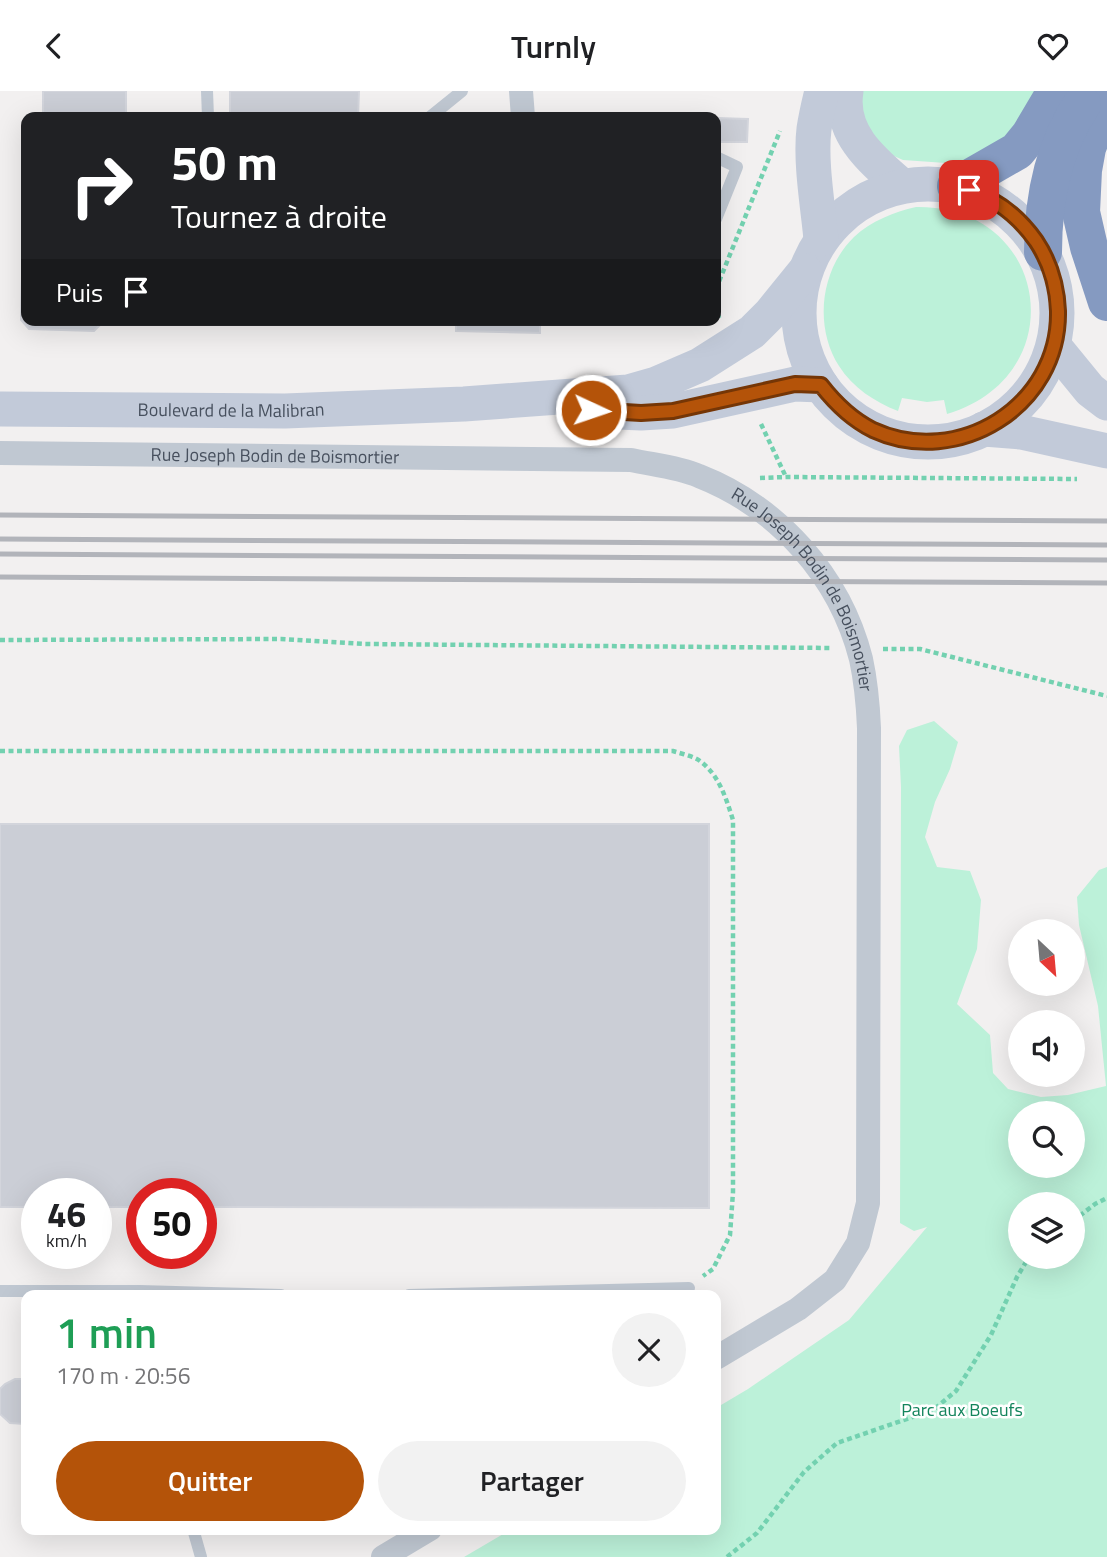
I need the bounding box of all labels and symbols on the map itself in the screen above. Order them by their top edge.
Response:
pin [939,160,999,220]
position arrow [554,373,628,447]
street label: Boulevard de la Malibran [138,395,325,424]
street label: Rue Joseph Bodin de Boismortier [151,441,399,470]
street label: Rue Joseph Bodin de Boismortier [726,480,880,693]
north arrow [1008,919,1085,996]
speed limit sign: 50 [126,1178,217,1269]
park label: Parc aux Boeufs [901,1396,1023,1423]

